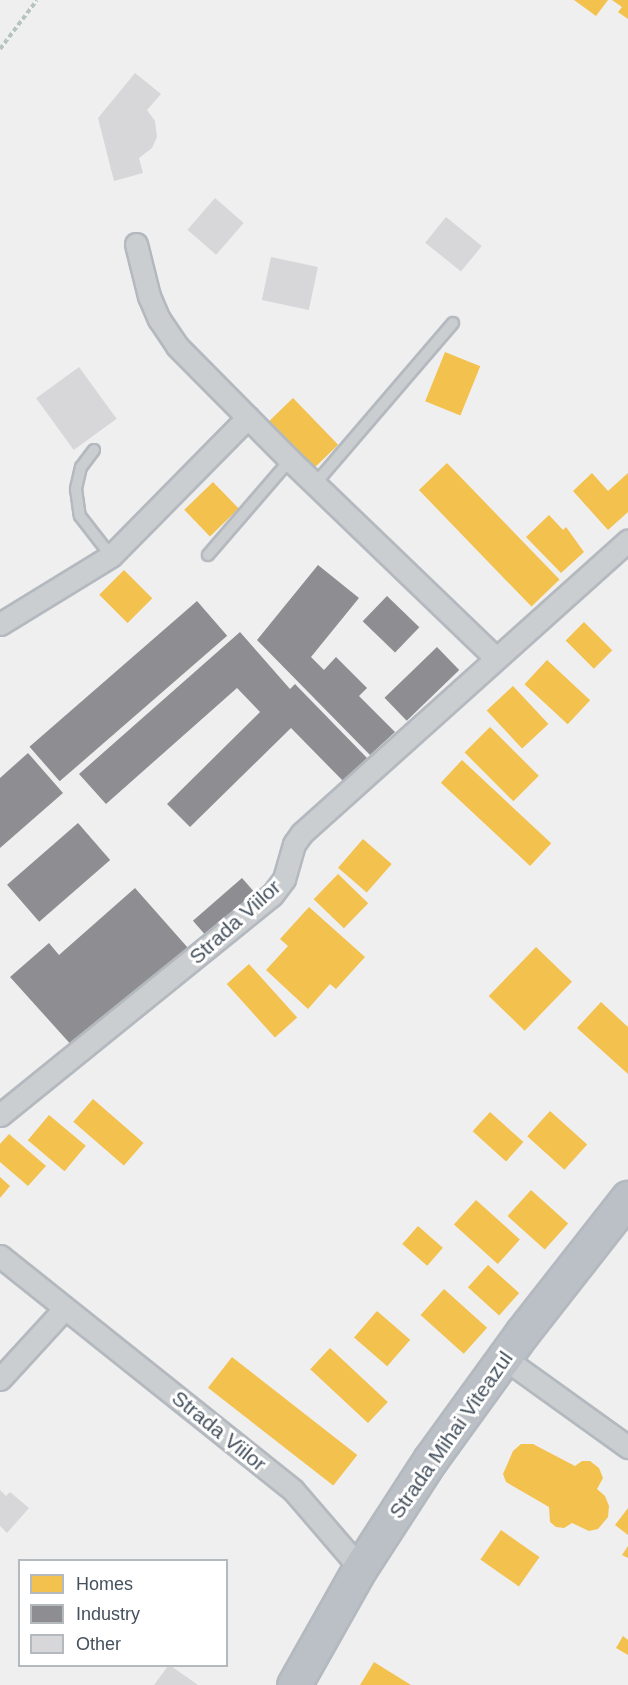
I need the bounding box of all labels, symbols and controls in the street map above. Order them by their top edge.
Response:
street label: Strada Viilor [184,874,286,970]
street label: Strada Mihai Viteazul [384,1347,518,1523]
street label: Strada Viilor [167,1385,271,1477]
legend [18,1559,228,1667]
text: Homes [76,1574,133,1594]
text: Industry [76,1604,140,1624]
text: Other [76,1634,121,1654]

